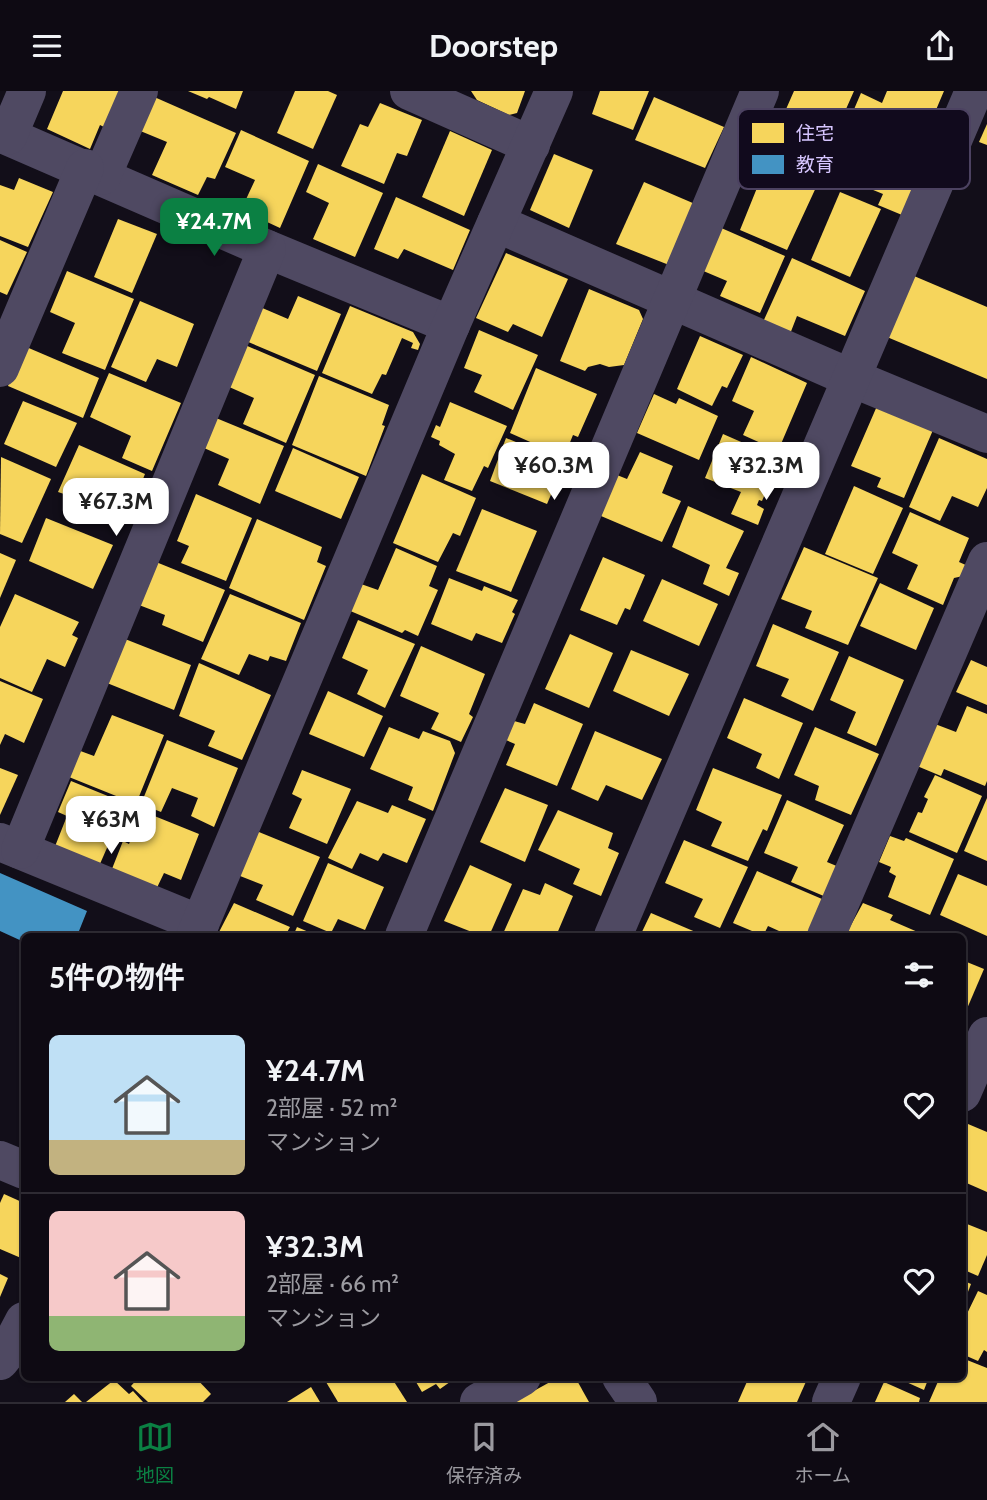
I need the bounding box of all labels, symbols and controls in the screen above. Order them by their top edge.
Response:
text: Doorstep [429,26,558,65]
icon: menu [28,27,66,65]
icon: share [921,27,959,65]
legend [738,109,970,189]
text: 住宅 [796,122,834,145]
text: 教育 [796,153,834,176]
pin: ¥24.7M [157,199,271,258]
text: ¥24.7M [176,207,252,235]
pin: ¥60.3M [497,443,611,502]
pin: ¥32.3M [709,443,823,502]
text: ¥60.3M [514,451,594,479]
text: ¥32.3M [728,451,804,479]
pin: ¥67.3M [59,479,173,538]
text: ¥67.3M [79,487,153,515]
pin: ¥63M [70,797,152,856]
text: ¥63M [82,805,140,833]
icon: filters [900,956,938,994]
text: 5件の物件 [49,959,185,996]
text: ¥24.7M [266,1052,365,1089]
icon: home [105,1063,189,1147]
icon: heart [900,1086,938,1124]
text: 2部屋 · 52 m² [266,1094,397,1122]
text: マンション [266,1128,381,1156]
text: ¥32.3M [266,1228,364,1265]
icon: home [105,1239,189,1323]
icon: heart [900,1262,938,1300]
text: 2部屋 · 66 m² [266,1270,399,1298]
text: マンション [266,1304,381,1332]
tab: 地図 [136,1418,174,1487]
tab: 保存済み [446,1418,522,1487]
tab: ホーム [794,1418,851,1487]

